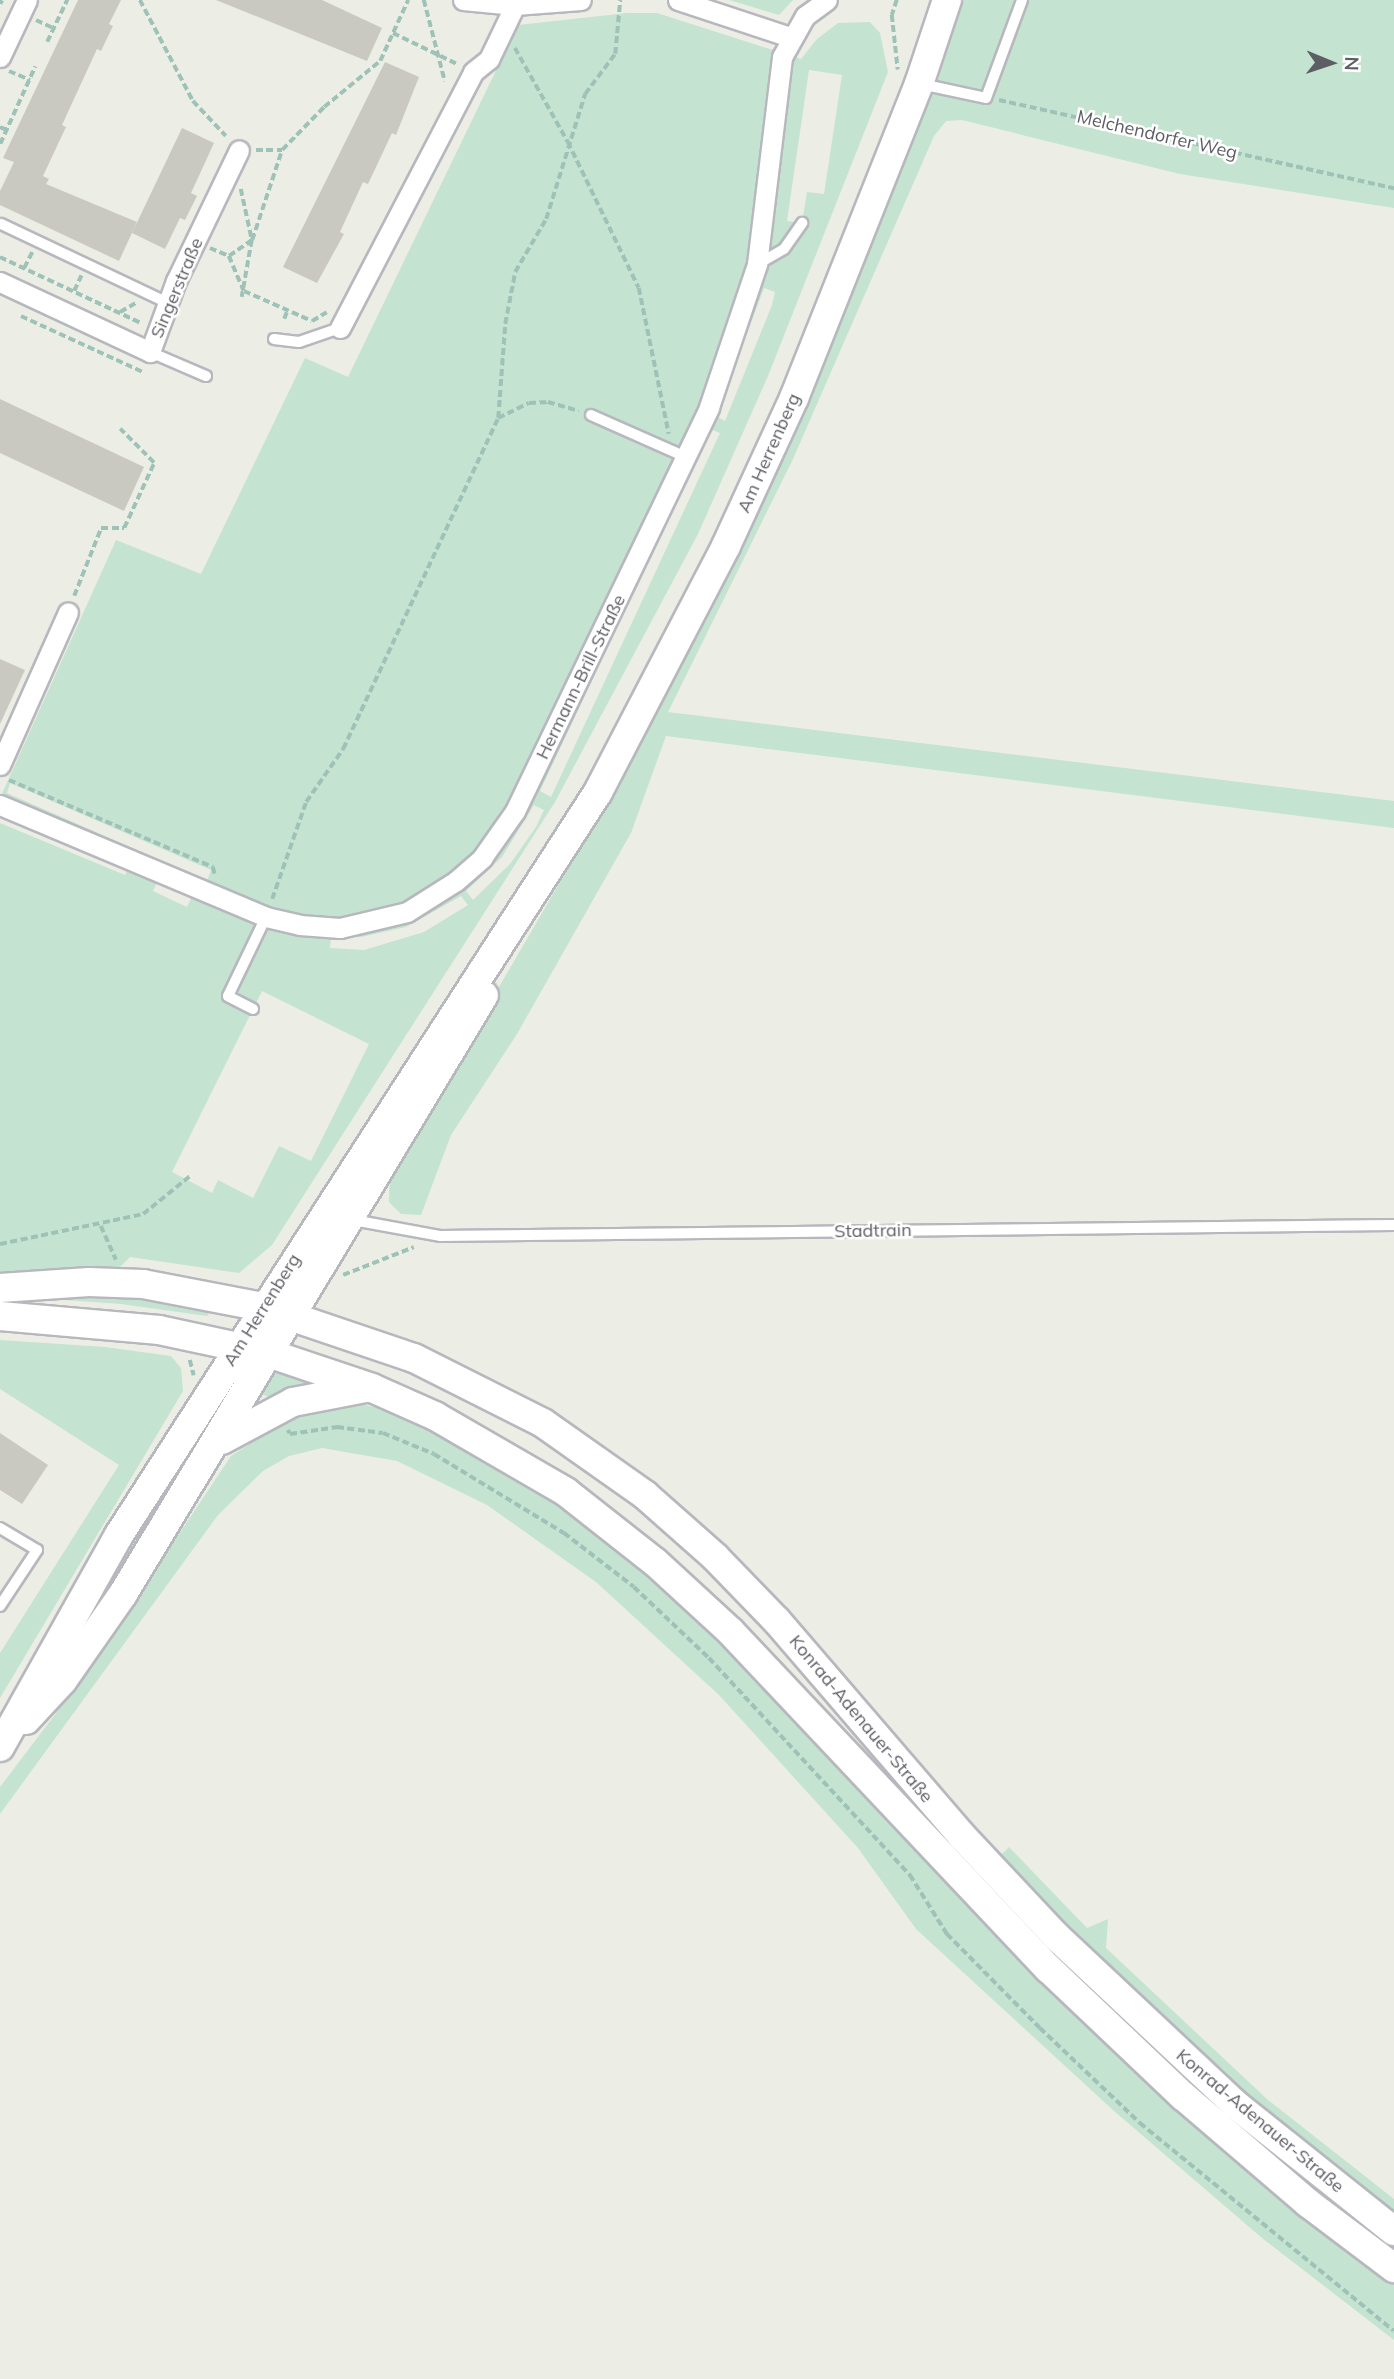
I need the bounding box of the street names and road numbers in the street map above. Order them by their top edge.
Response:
street label: Melchendorfer Weg [1075,106,1239,164]
street label: Singerstraße [146,235,208,341]
street label: Am Herrenberg [733,390,805,516]
street label: Hermann-Brill-Straße [532,591,630,763]
street label: Stadtrain [834,1220,912,1242]
street label: Am Herrenberg [219,1250,305,1370]
street label: Konrad-Adenauer-Straße [785,1631,937,1807]
street label: Konrad-Adenauer-Straße [1172,2045,1348,2197]

